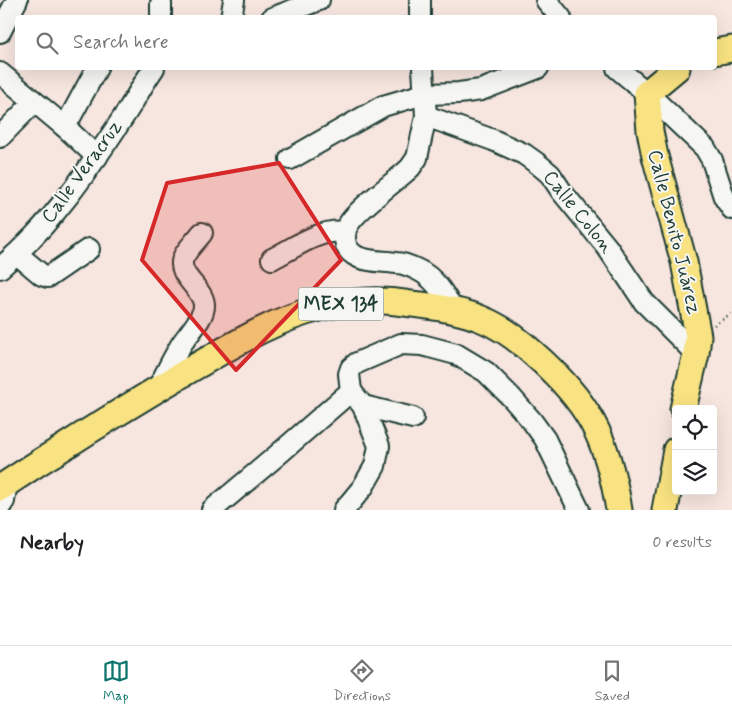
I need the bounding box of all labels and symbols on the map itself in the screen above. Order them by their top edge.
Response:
street label: Calle Veracruz [35,115,129,229]
street label: Calle Benito Juárez [640,147,708,317]
street label: Calle Colon [536,165,620,259]
road number: MEX 134 [298,288,384,320]

